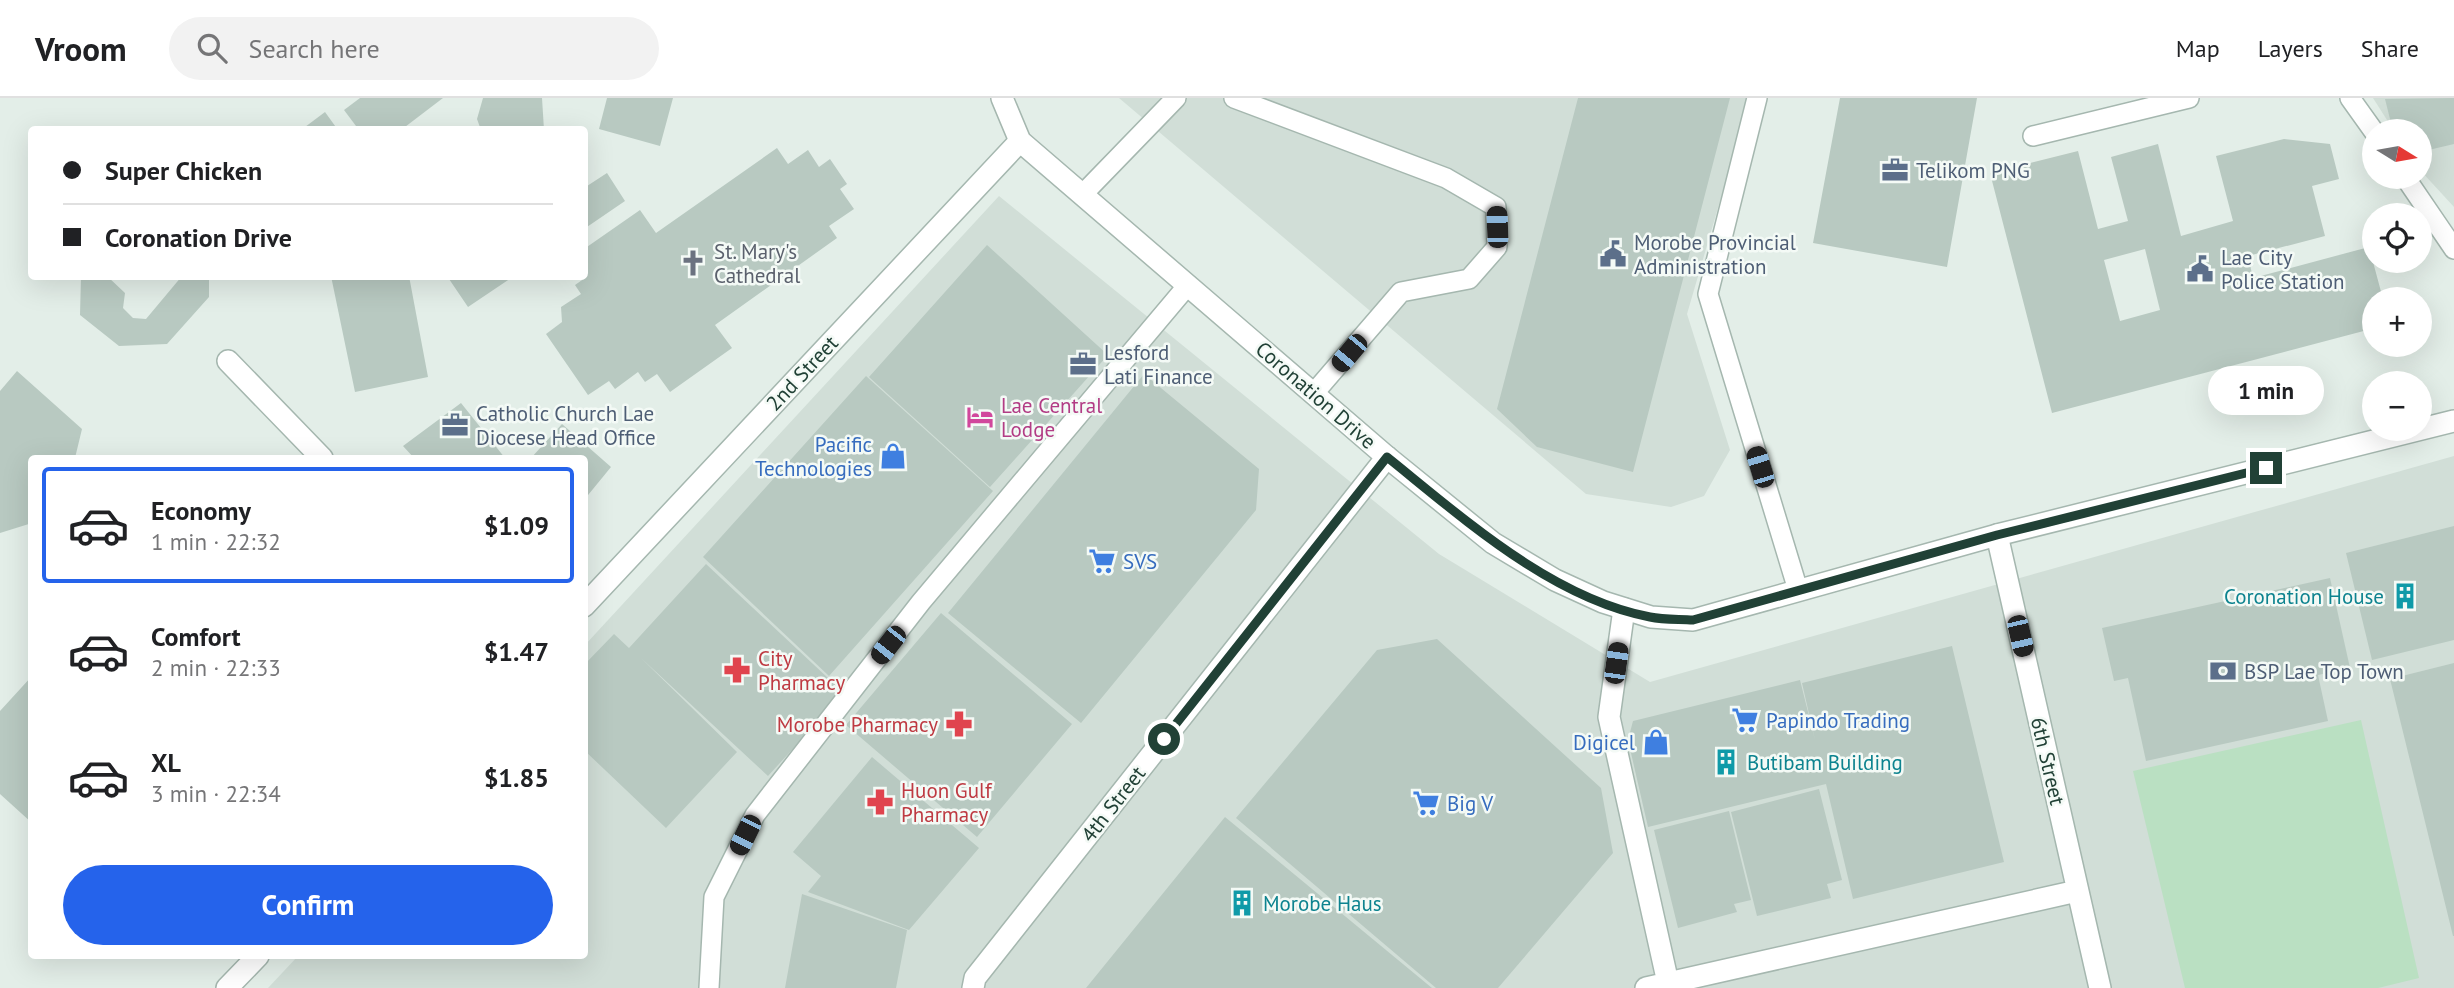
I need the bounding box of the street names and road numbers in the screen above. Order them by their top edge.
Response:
street label: 2nd Street [760,330,844,416]
street label: Coronation Drive [1250,335,1382,455]
street label: 6th Street [2025,714,2071,808]
street label: 4th Street [1075,761,1151,847]

